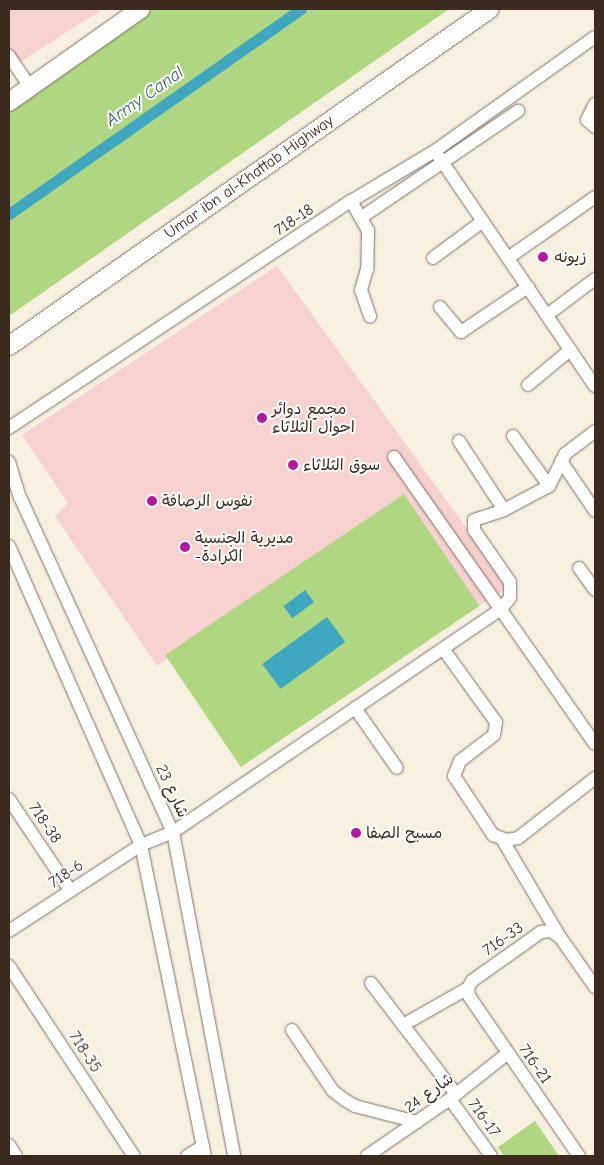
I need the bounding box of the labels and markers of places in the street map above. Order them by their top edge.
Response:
place label: زيونه [554,247,587,267]
marker: زيونه [536,250,550,264]
place label: مجمع دوائر احوال الثلاثاء [272,399,355,437]
marker: مجمع دوائر احوال الثلاثاء [256,412,268,424]
place label: سوق الثلاثاء [303,455,380,475]
marker: سوق الثلاثاء [287,459,299,471]
place label: نفوس الرصافة [162,491,253,511]
marker: نفوس الرصافة [146,495,158,507]
place label: مديرية الجنسية -الكرادة [195,528,294,566]
marker: مديرية الجنسية -الكرادة [179,541,191,553]
place label: مسبح الصفا [366,823,442,843]
marker: مسبح الصفا [350,827,362,839]

